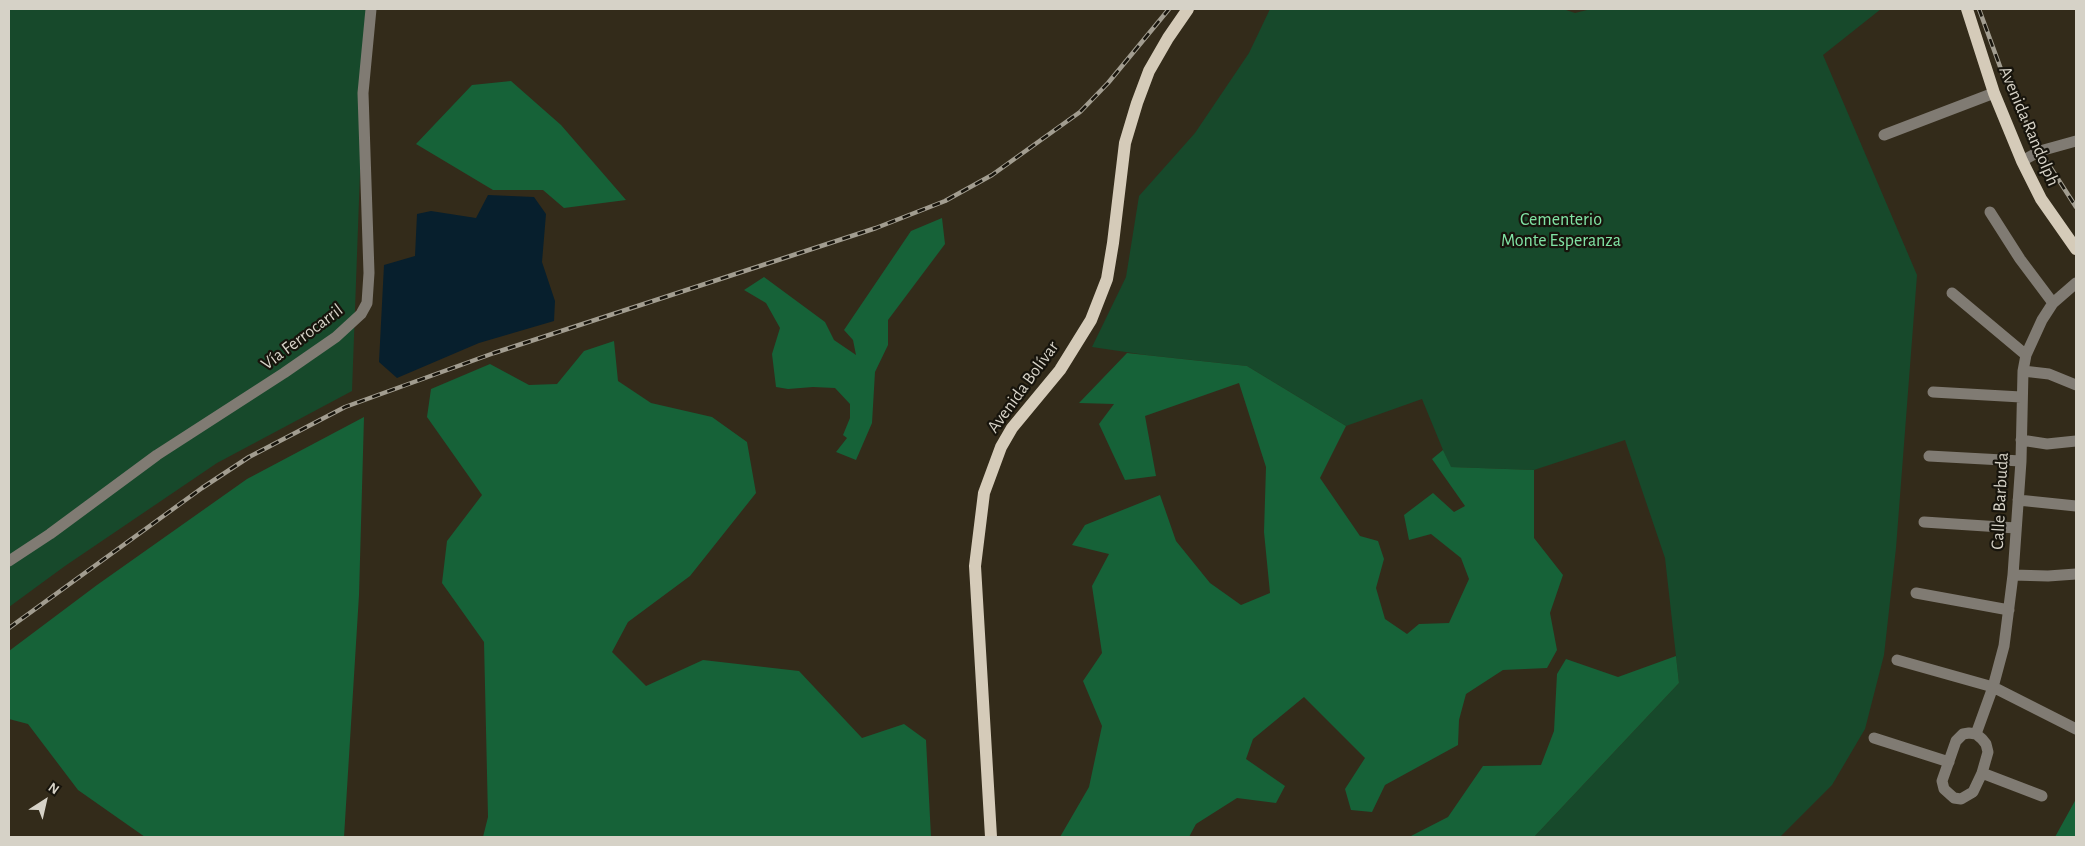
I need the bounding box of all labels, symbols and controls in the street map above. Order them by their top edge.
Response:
street label: Avenida Randolph [1994,63,2064,189]
park label: Cementerio Monte Esperanza [1501,209,1621,252]
street label: Vía Ferrocarril [257,299,347,375]
street label: Avenida Bolívar [982,337,1064,437]
street label: Calle Barbuda [1987,452,2013,550]
north arrow [20,776,70,826]
text: N [46,780,62,797]

